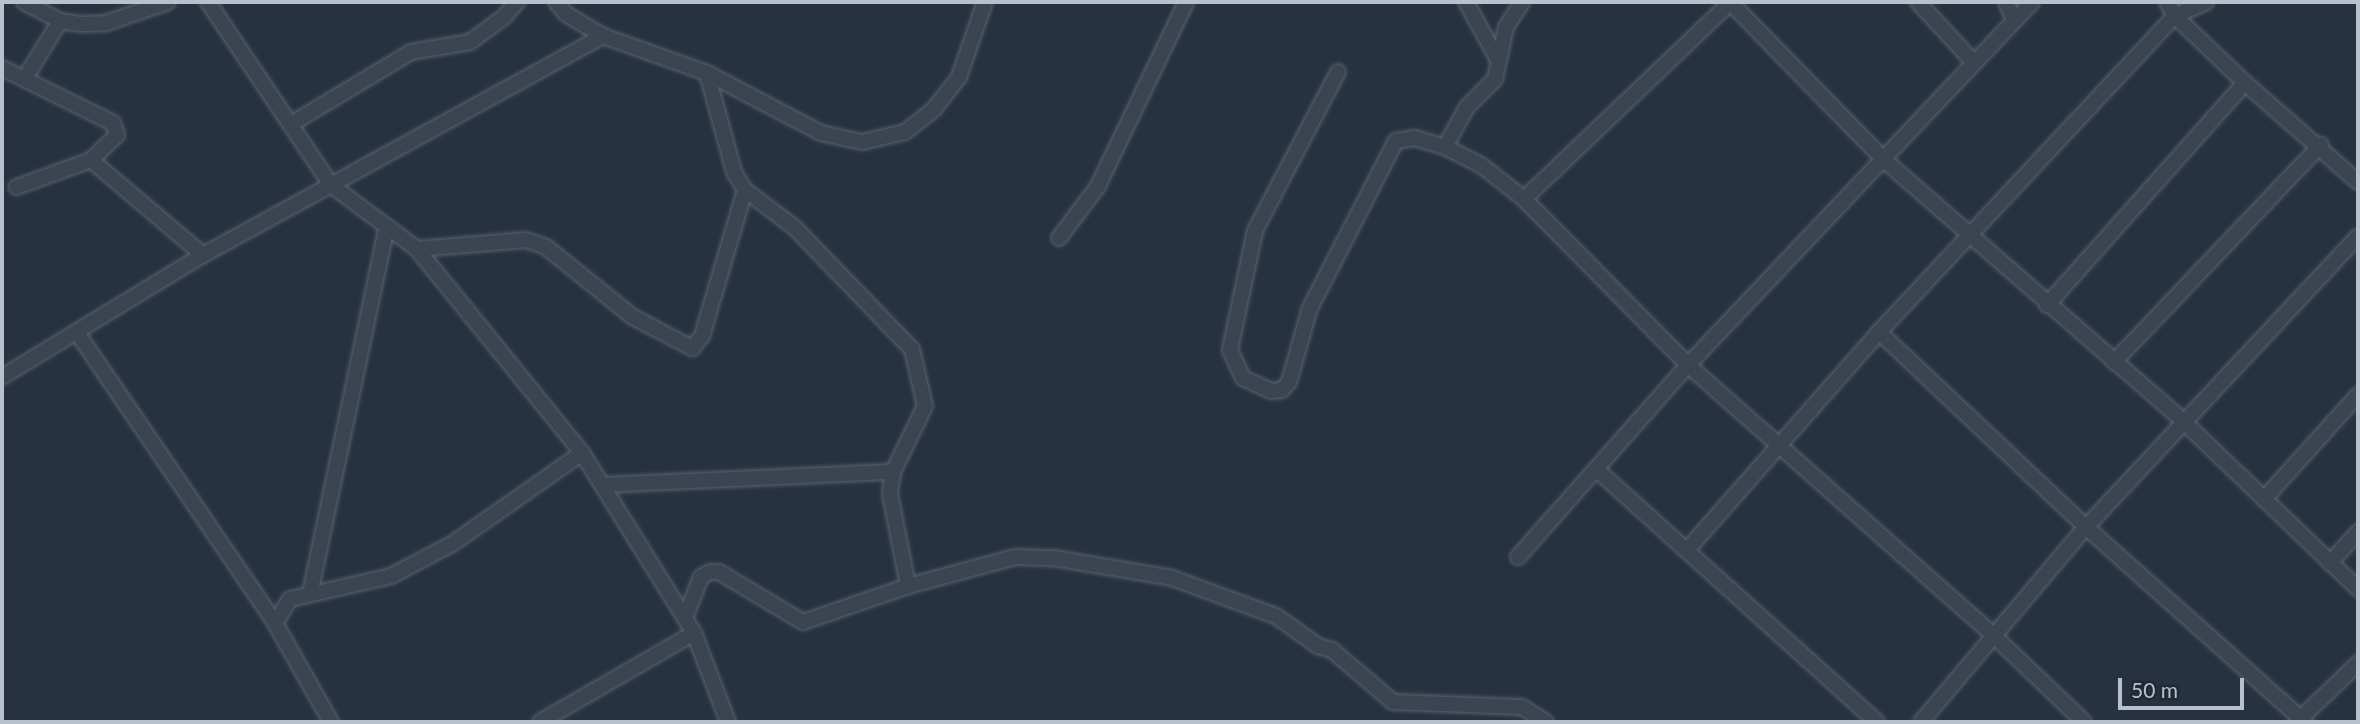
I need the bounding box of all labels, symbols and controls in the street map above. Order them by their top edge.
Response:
scale bar [2122,664,2248,708]
text: 50 m [2131,677,2178,702]

